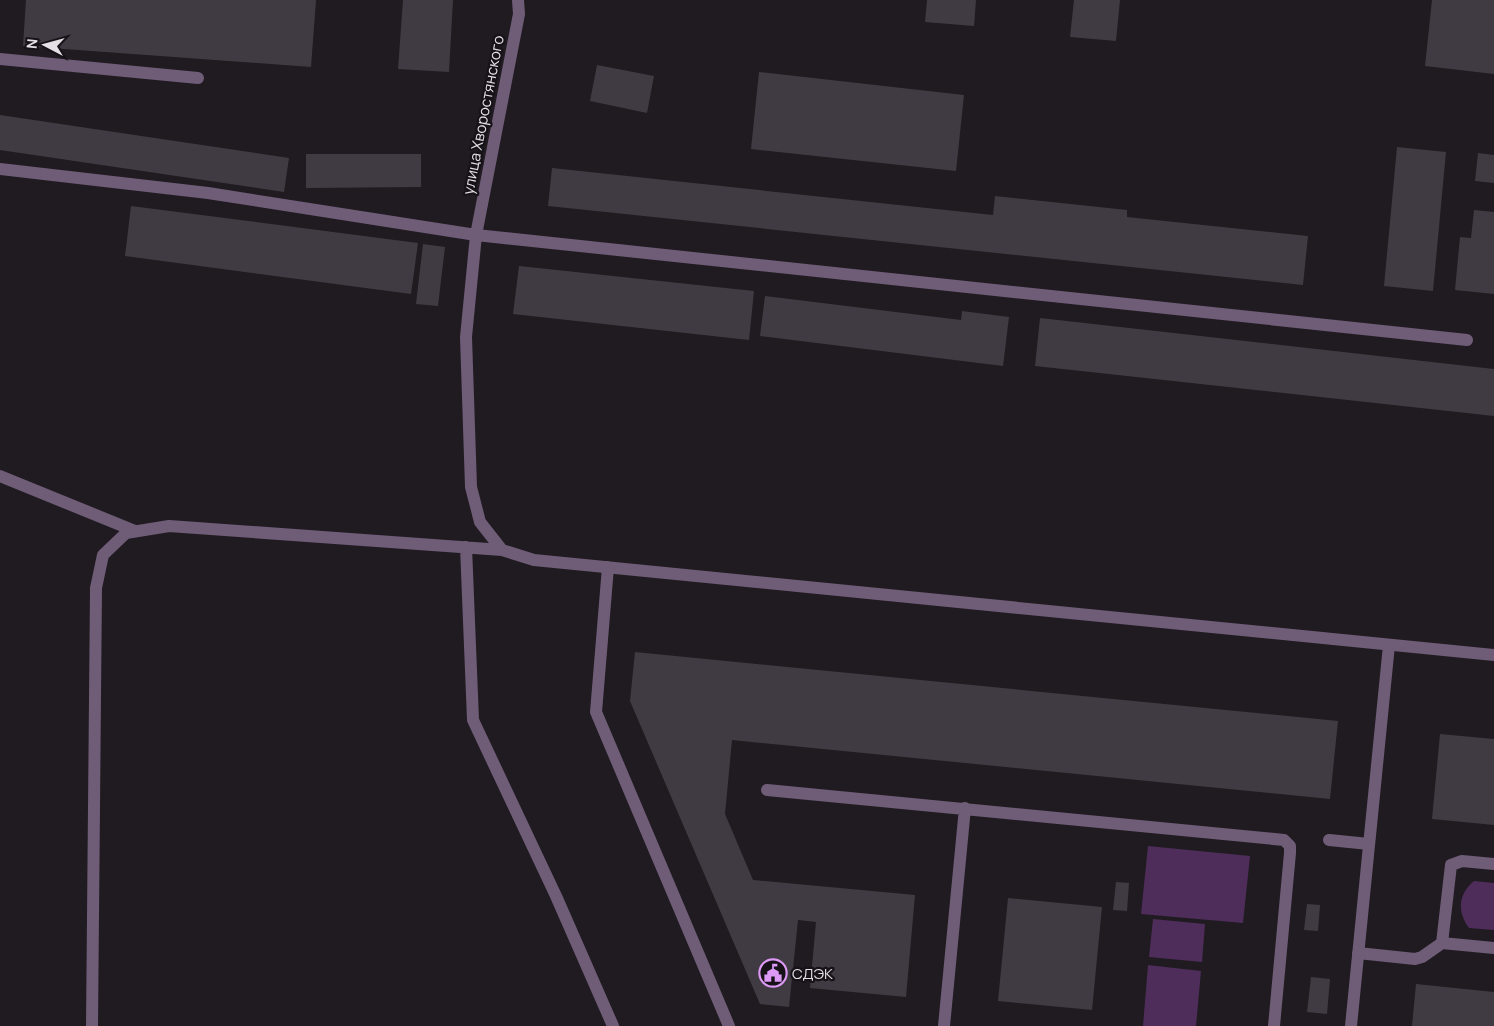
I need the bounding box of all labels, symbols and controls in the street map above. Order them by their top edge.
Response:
north arrow [20,20,70,70]
street label: улица Хворостянского [457,33,509,196]
text: N [22,38,42,50]
public building icon: СДЭК [758,958,788,988]
place label: СДЭК [792,963,833,984]

